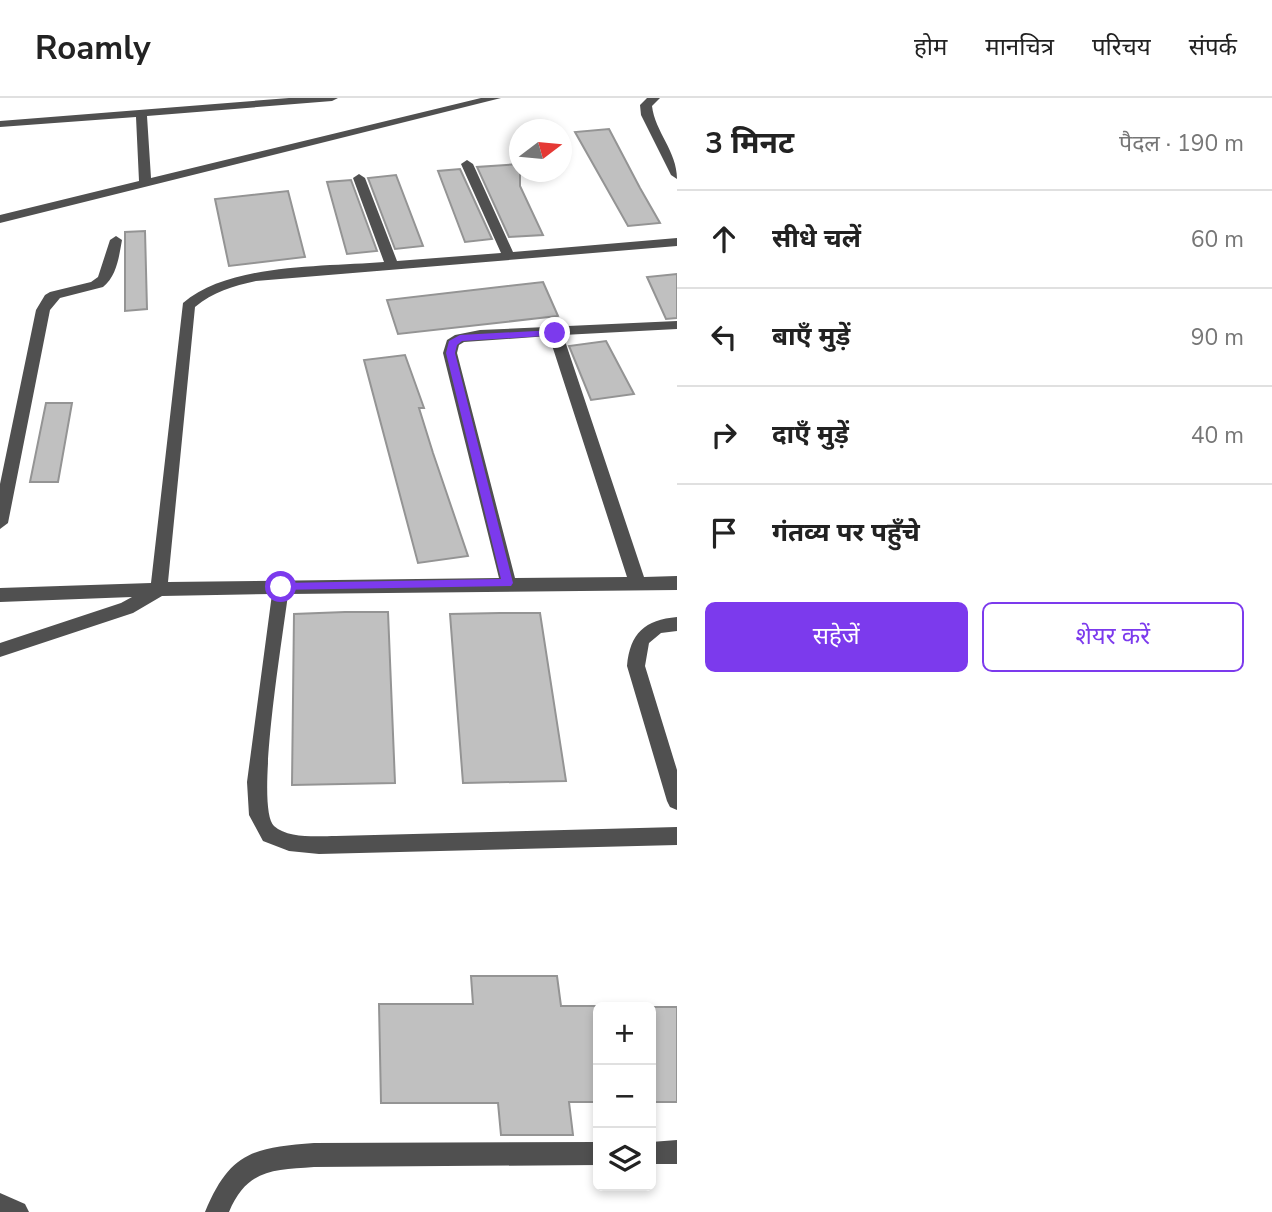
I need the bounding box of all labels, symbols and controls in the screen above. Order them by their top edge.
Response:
text: Roamly [35,26,151,71]
text: होम [914,31,947,63]
text: मानचित्र [985,31,1054,63]
text: परिचय [1092,31,1151,63]
text: संपर्क [1189,31,1237,63]
north arrow [509,119,572,182]
text: 3 मिनट [705,123,794,164]
text: पैदल · 190 m [1119,128,1244,159]
icon: ahead [705,220,743,258]
text: सीधे चलें [772,221,861,256]
text: 60 m [1191,224,1244,255]
route end [539,317,570,348]
icon: left [705,318,743,356]
text: बाएँ मुड़ें [772,319,850,354]
text: 90 m [1191,322,1244,353]
icon: right [705,416,743,454]
text: दाएँ मुड़ें [772,417,849,452]
text: 40 m [1191,420,1244,451]
icon: arrive [705,514,743,552]
text: गंतव्य पर पहुँचे [772,515,920,550]
route start [265,571,296,602]
button: सहेजें [705,602,968,672]
button: शेयर करें [982,602,1244,672]
map controls [593,1002,656,1191]
button: + [593,1002,656,1065]
button: − [593,1065,656,1128]
button: layers [593,1128,656,1191]

